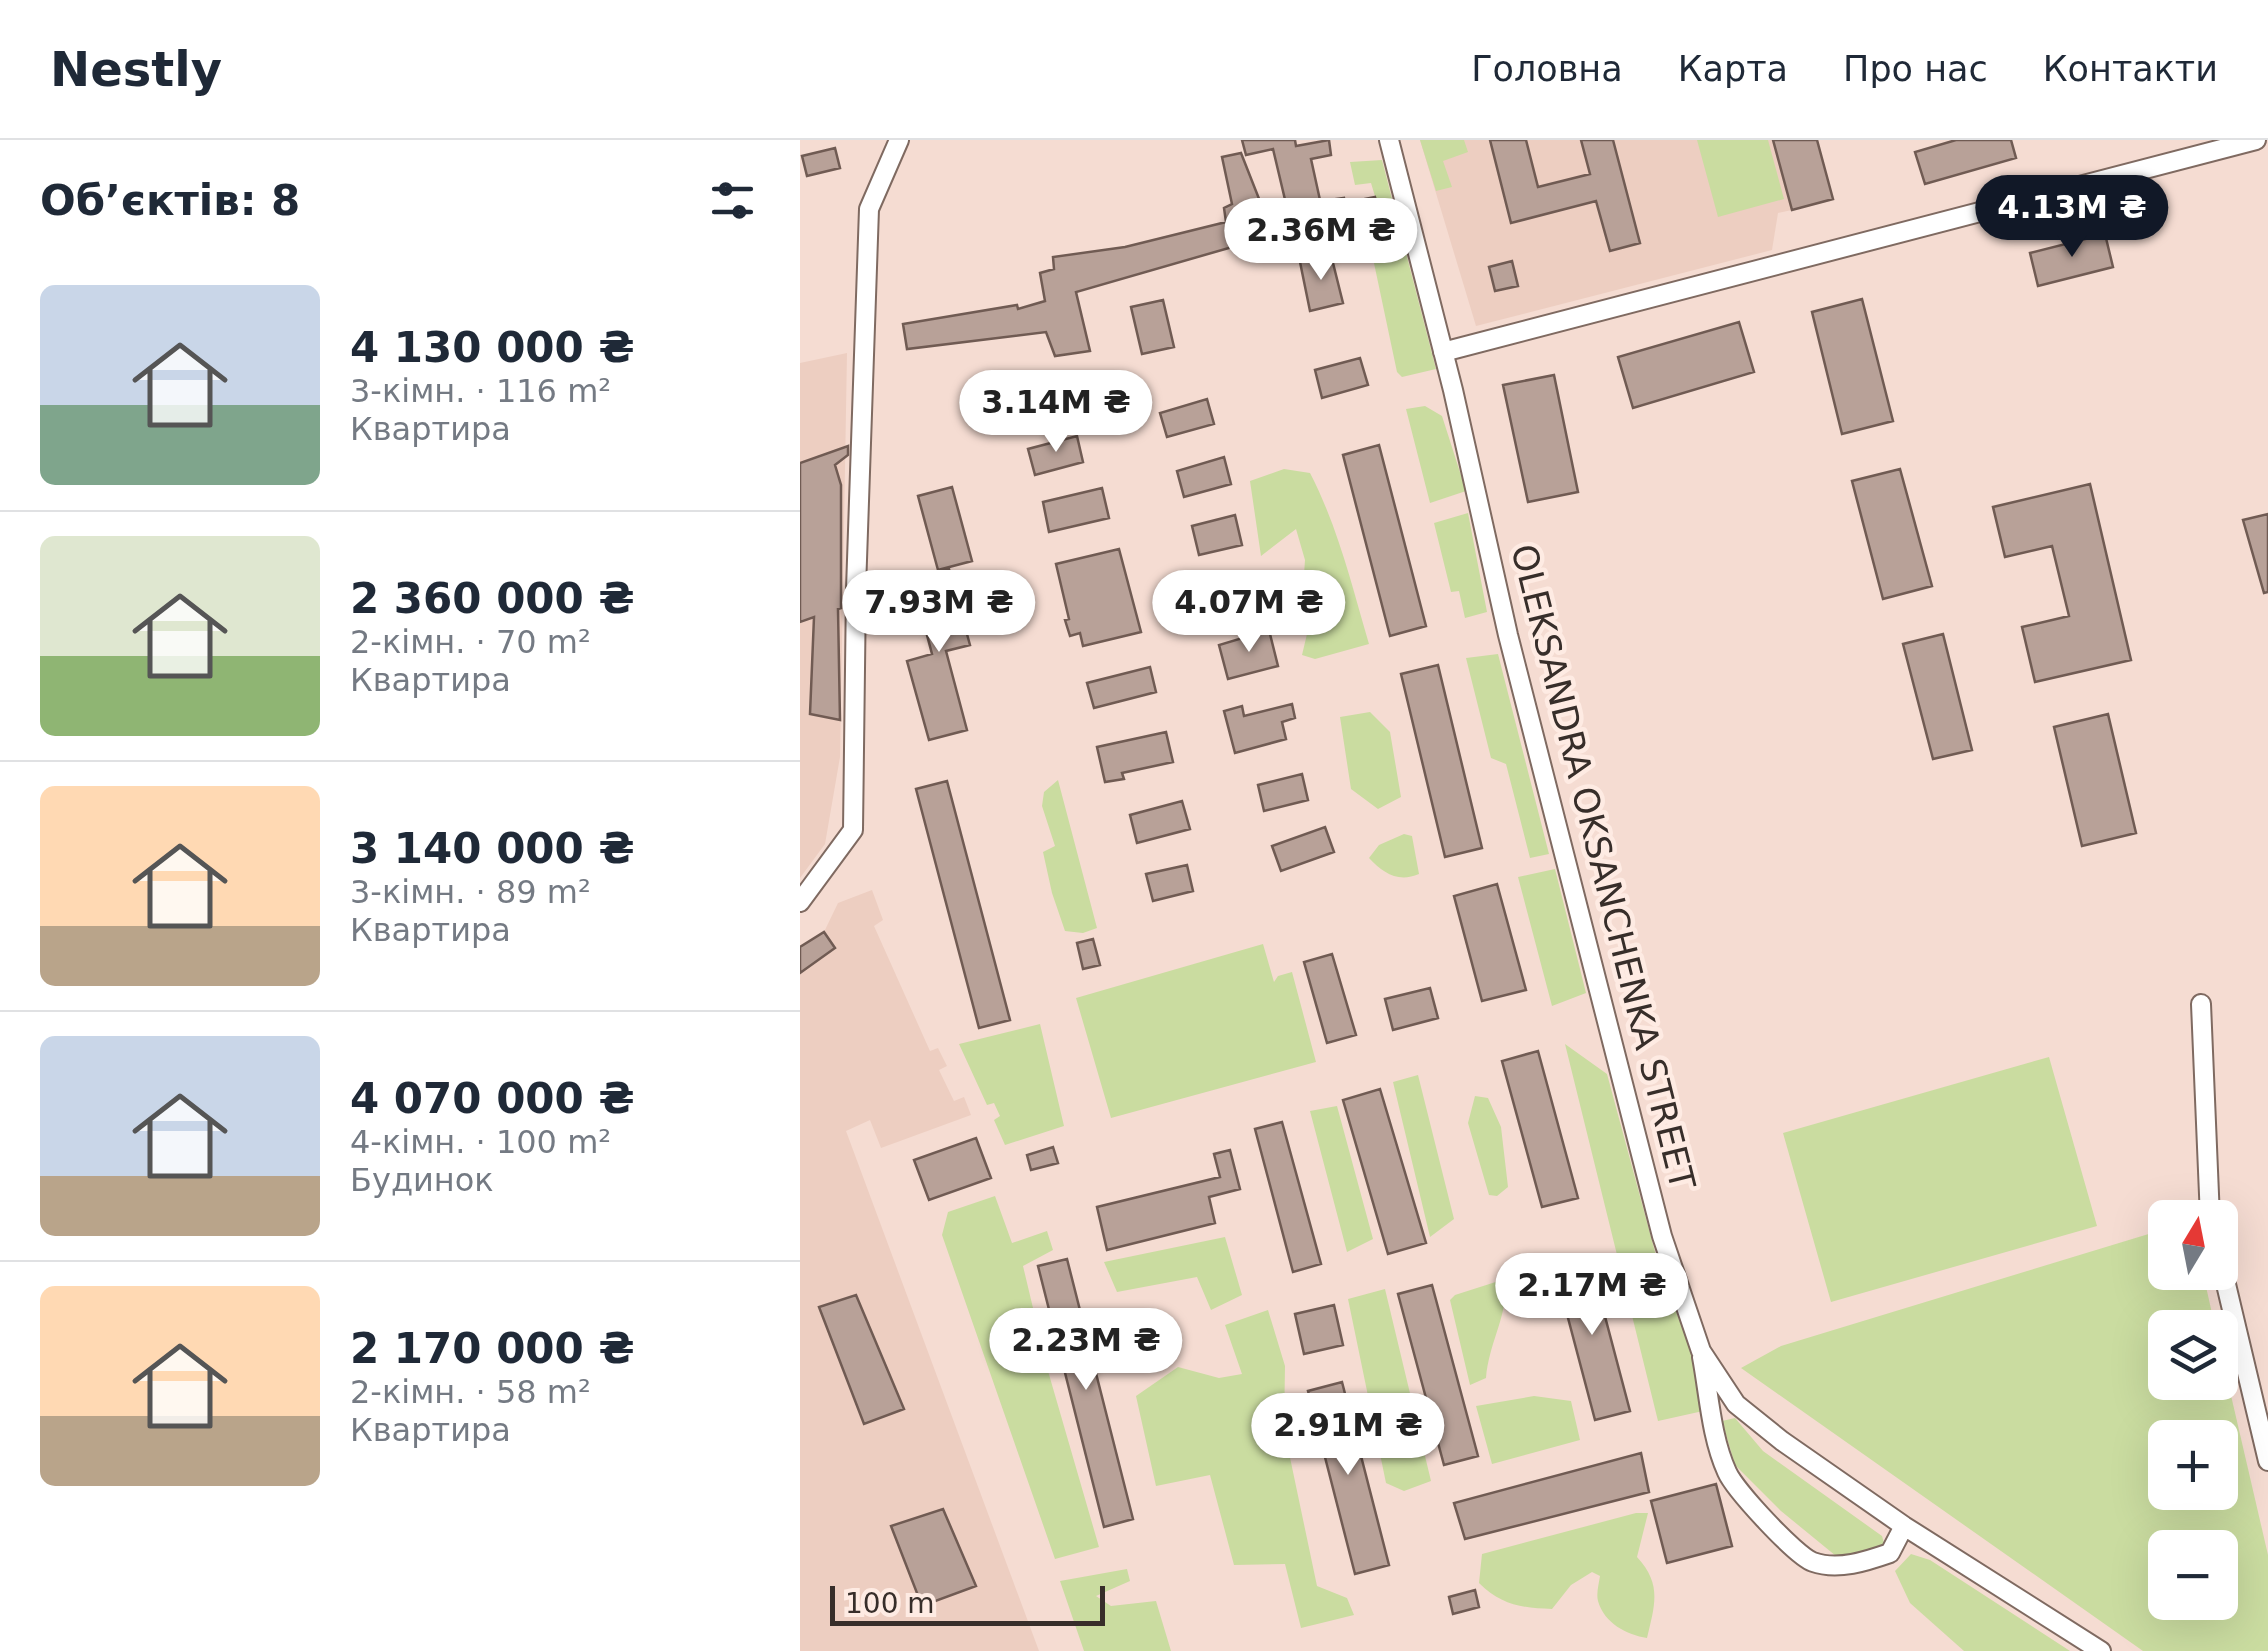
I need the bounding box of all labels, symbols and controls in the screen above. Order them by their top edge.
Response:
text: Nestly [50,41,222,97]
text: Головна [1471,49,1623,89]
text: Карта [1678,49,1788,89]
text: Про нас [1843,49,1988,89]
text: Контакти [2043,49,2218,89]
icon: filters [705,173,760,228]
pin: 4.13M ₴ [1980,175,2164,260]
text: Об’єктів: 8 [40,176,300,225]
text: 4.13M ₴ [1997,188,2147,226]
pin: 2.36M ₴ [1229,198,1413,283]
text: 2.36M ₴ [1246,211,1396,249]
text: 4 130 000 ₴ [350,323,635,372]
icon: home [120,325,240,445]
pin: 3.14M ₴ [964,370,1148,455]
text: 3-кімн. · 116 m² [350,372,611,410]
text: 3.14M ₴ [981,383,1131,421]
text: Квартира [350,410,511,448]
street label: OLEKSANDRA OKSANCHENKA STREET [1503,540,1703,1194]
pin: 7.93M ₴ [847,570,1031,655]
pin: 4.07M ₴ [1157,570,1341,655]
text: 2 360 000 ₴ [350,574,635,623]
icon: home [120,576,240,696]
text: 7.93M ₴ [864,583,1014,621]
text: 4.07M ₴ [1174,583,1324,621]
text: 2-кімн. · 70 m² [350,623,591,661]
text: Квартира [350,661,511,699]
text: 3 140 000 ₴ [350,824,635,873]
icon: home [120,826,240,946]
text: 3-кімн. · 89 m² [350,873,591,911]
text: Квартира [350,911,511,949]
text: 4 070 000 ₴ [350,1074,635,1123]
icon: home [120,1076,240,1196]
text: 4-кімн. · 100 m² [350,1123,611,1161]
text: Будинок [350,1161,494,1199]
north arrow [2148,1200,2238,1290]
map controls [2148,1200,2238,1620]
pin: 2.17M ₴ [1500,1253,1684,1338]
text: 2.17M ₴ [1517,1266,1667,1304]
pin: 2.23M ₴ [994,1308,1178,1393]
button: layers [2148,1310,2238,1400]
text: 2.23M ₴ [1011,1321,1161,1359]
text: 2 170 000 ₴ [350,1324,635,1373]
icon: home [120,1326,240,1446]
text: 2-кімн. · 58 m² [350,1373,591,1411]
pin: 2.91M ₴ [1256,1393,1440,1478]
text: 2.91M ₴ [1273,1406,1423,1444]
text: Квартира [350,1411,511,1449]
button: + [2148,1420,2238,1510]
button: − [2148,1530,2238,1620]
scale bar [830,1581,1105,1626]
text: 100 m [845,1587,935,1620]

